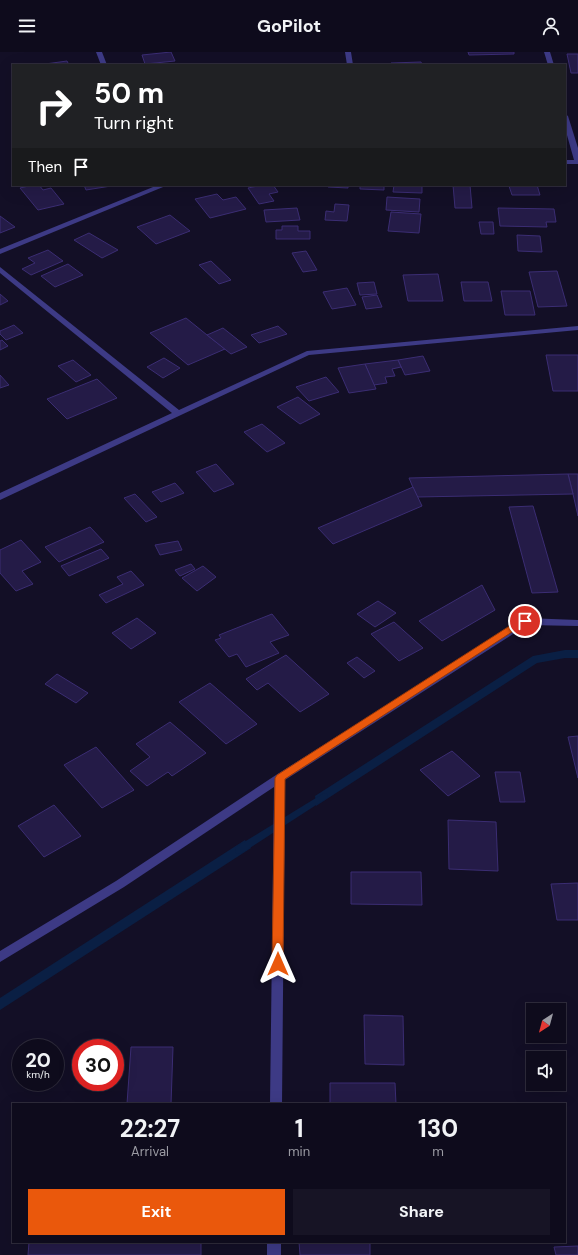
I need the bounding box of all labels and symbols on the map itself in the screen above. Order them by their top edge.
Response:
pin [508,604,542,638]
position arrow [257,943,299,985]
north arrow [526,1003,566,1043]
speed limit sign: 30 [72,1039,124,1091]

